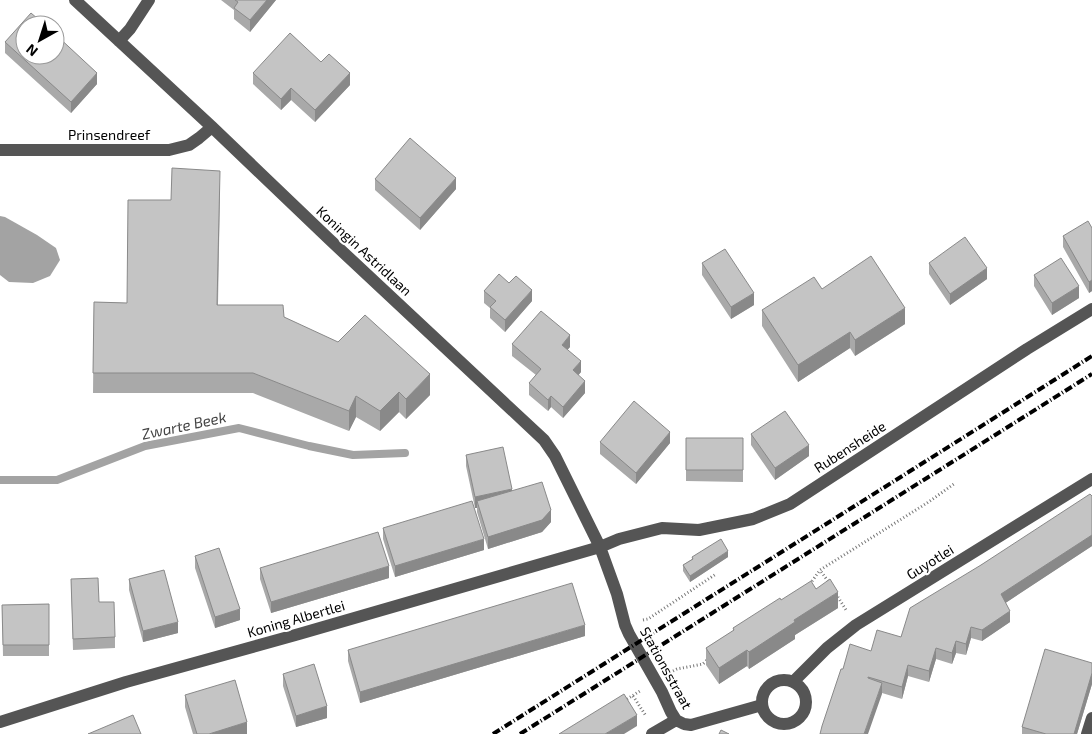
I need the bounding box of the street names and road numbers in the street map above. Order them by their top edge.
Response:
street label: Prinsendreef [68,126,151,143]
street label: Koningin Astridlaan [313,202,415,299]
street label: Rubensheide [811,417,889,476]
street label: Guyotlei [903,540,957,583]
street label: Koning Albertlei [245,596,347,641]
street label: Stationsstraat [637,624,696,712]

